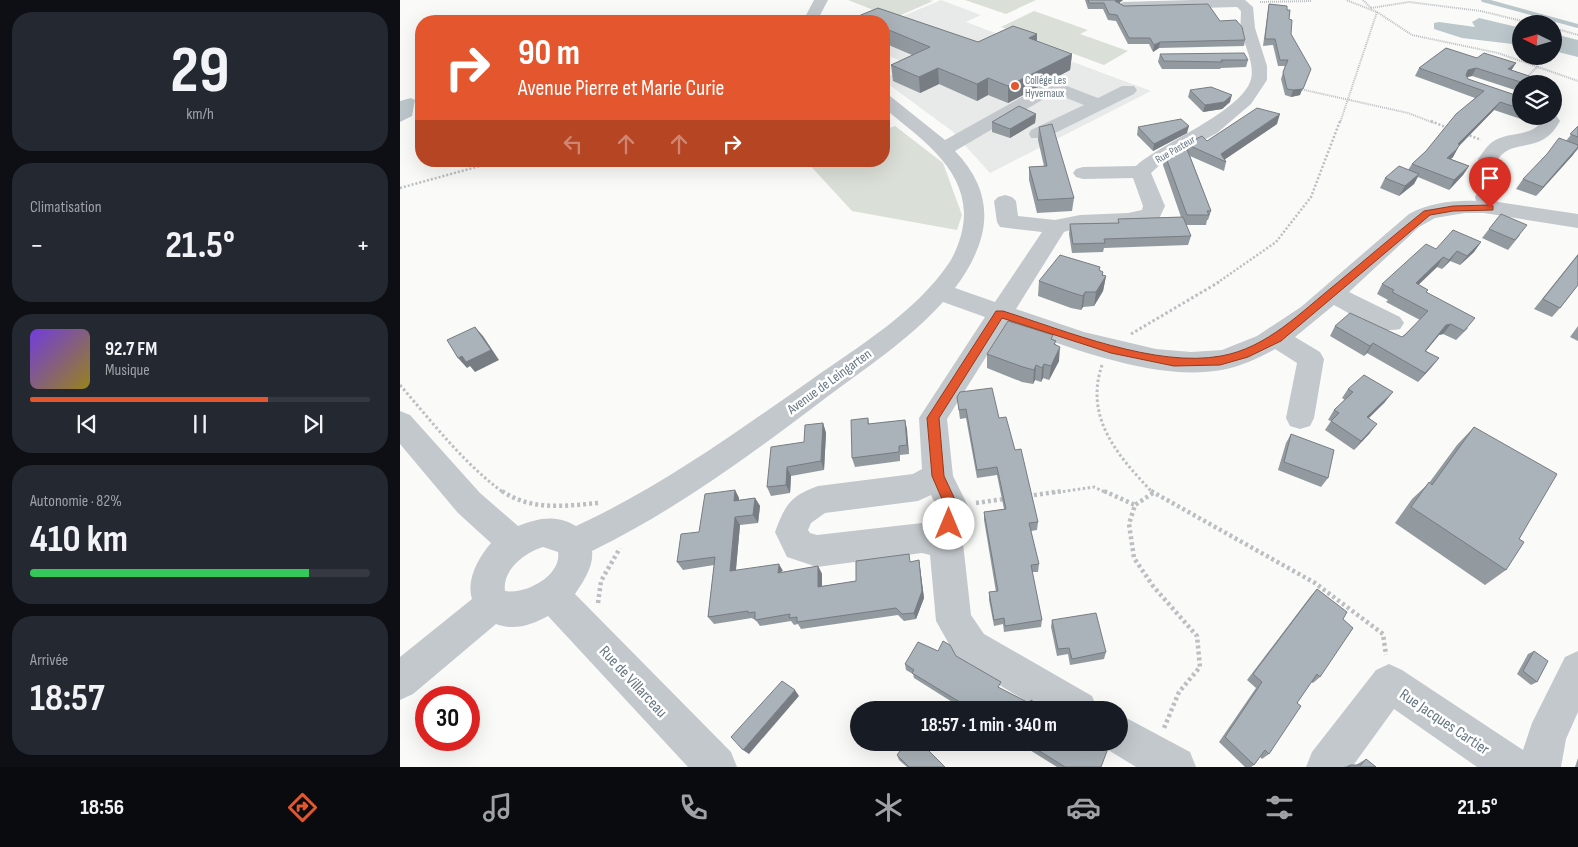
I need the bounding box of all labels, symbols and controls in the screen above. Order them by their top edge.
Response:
north arrow [1512,15,1562,65]
map controls [1512,15,1562,125]
text: 90 m [518,32,580,75]
text: 29 [170,33,230,111]
icon: right [435,35,500,100]
place label: Collège Les Hyvernaux [1025,74,1066,100]
text: Avenue Pierre et Marie Curie [518,75,724,102]
button: layers [1512,75,1562,125]
marker: Collège Les Hyvernaux [1009,80,1021,92]
text: km/h [186,105,214,124]
icon: left [559,130,587,158]
icon: ahead [612,130,640,158]
icon: ahead [665,130,693,158]
icon: right [718,130,746,158]
street label: Rue Pasteur [1153,133,1198,166]
pin [1469,157,1511,208]
icon: arrive [1476,164,1504,192]
text: Climatisation [30,198,102,217]
text: 21.5° [165,223,235,268]
text: − [30,229,44,262]
text: + [356,229,370,262]
text: 92.7 FM [105,338,157,361]
street label: Avenue de Leingarten [783,345,875,418]
text: Musique [105,361,150,380]
icon: previous [73,410,101,438]
icon: pause [186,410,214,438]
icon: next [299,410,327,438]
text: Autonomie · 82% [30,492,122,511]
position arrow [922,497,974,549]
text: 410 km [30,517,128,562]
street label: Rue de Villarceau [595,642,671,722]
text: Arrivée [30,651,68,670]
text: 18:57 [30,676,104,721]
street label: Rue Jacques Cartier [1396,685,1493,759]
speed limit sign: 30 [415,686,480,751]
text: 18:57 · 1 min · 340 m [921,714,1057,737]
icon: directions [285,790,320,825]
icon: music [480,790,515,825]
icon: phone [676,790,711,825]
icon: climate [871,790,906,825]
icon: car [1066,790,1101,825]
icon: filters [1262,790,1297,825]
text: 18:56 [80,794,124,821]
text: 21.5° [1457,794,1498,821]

